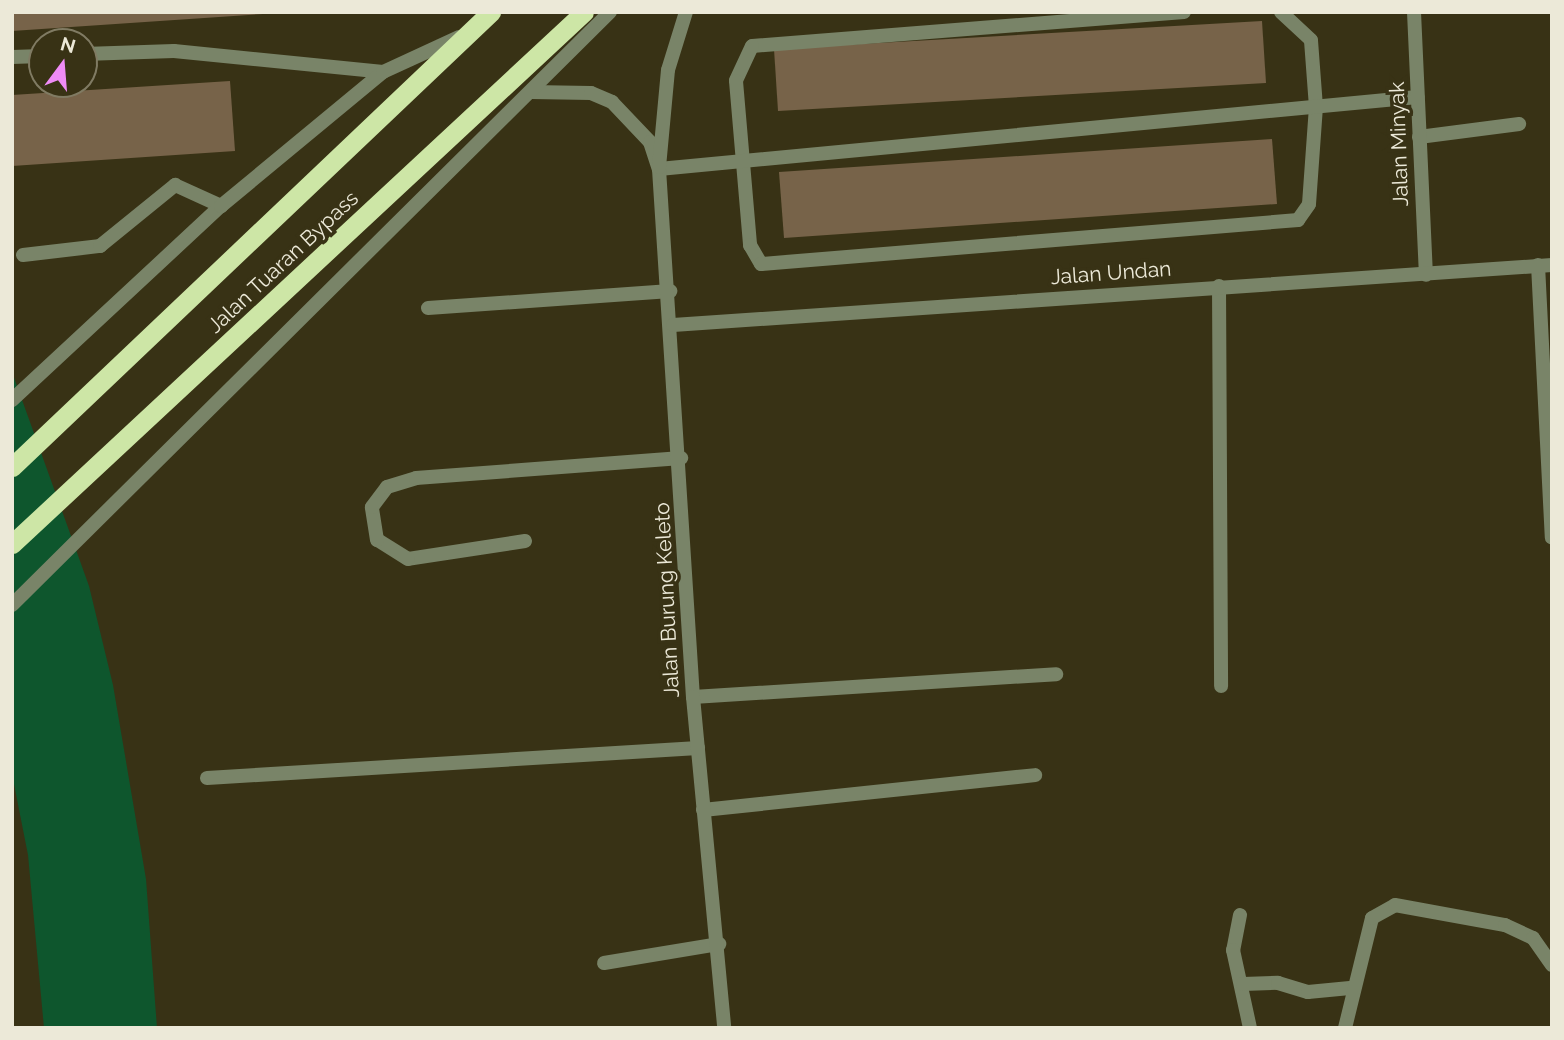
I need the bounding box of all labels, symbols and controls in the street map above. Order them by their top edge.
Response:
north arrow [28,28,98,98]
text: N [58,32,78,57]
street label: Jalan Minyak [1384,81,1414,207]
street label: Jalan Tuaran Bypass [202,185,364,339]
street label: Jalan Undan [1050,256,1172,290]
street label: Jalan Burung Keleto [649,502,685,698]

